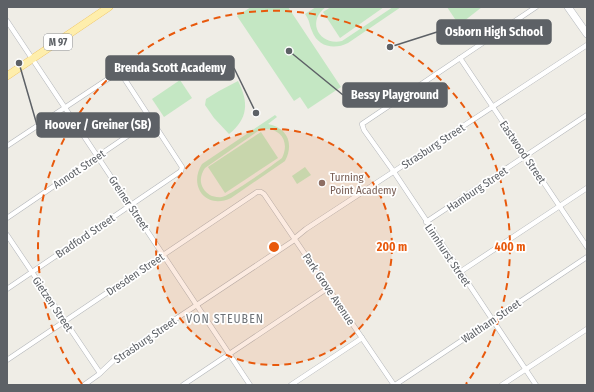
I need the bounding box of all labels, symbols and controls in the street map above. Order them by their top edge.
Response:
callout: Osborn High School [437,20,551,44]
text: Osborn High School [445,25,544,39]
road number: M 97 [44,34,72,50]
callout: Brenda Scott Academy [106,56,234,80]
text: Brenda Scott Academy [114,61,226,75]
callout: Bessy Playground [343,83,447,107]
text: Bessy Playground [351,88,439,102]
callout: Hoover / Greiner (SB) [37,113,159,137]
text: Hoover / Greiner (SB) [45,118,152,132]
street label: Eastwood Street [497,118,549,186]
street label: Strasburg Street [399,121,468,172]
street label: Annott Street [51,147,108,192]
street label: Hamburg Street [444,164,511,215]
place label: Turning Point Academy [330,171,396,197]
street label: Greiner Street [106,174,152,233]
marker: Turning Point Academy [317,178,327,188]
street label: Bradford Street [53,212,118,261]
street label: Linnhurst Street [422,222,473,289]
centre of rings [267,240,281,254]
text: 200 m [376,240,407,254]
text: 400 m [495,240,525,254]
street label: Dresden Street [104,250,167,298]
street label: Park Grove Avenue [300,251,357,328]
street label: Gietzen Street [30,274,76,334]
street label: Waltham Street [459,297,524,346]
district label: VON STEUBEN [186,312,264,326]
street label: Strasburg Street [112,314,179,366]

